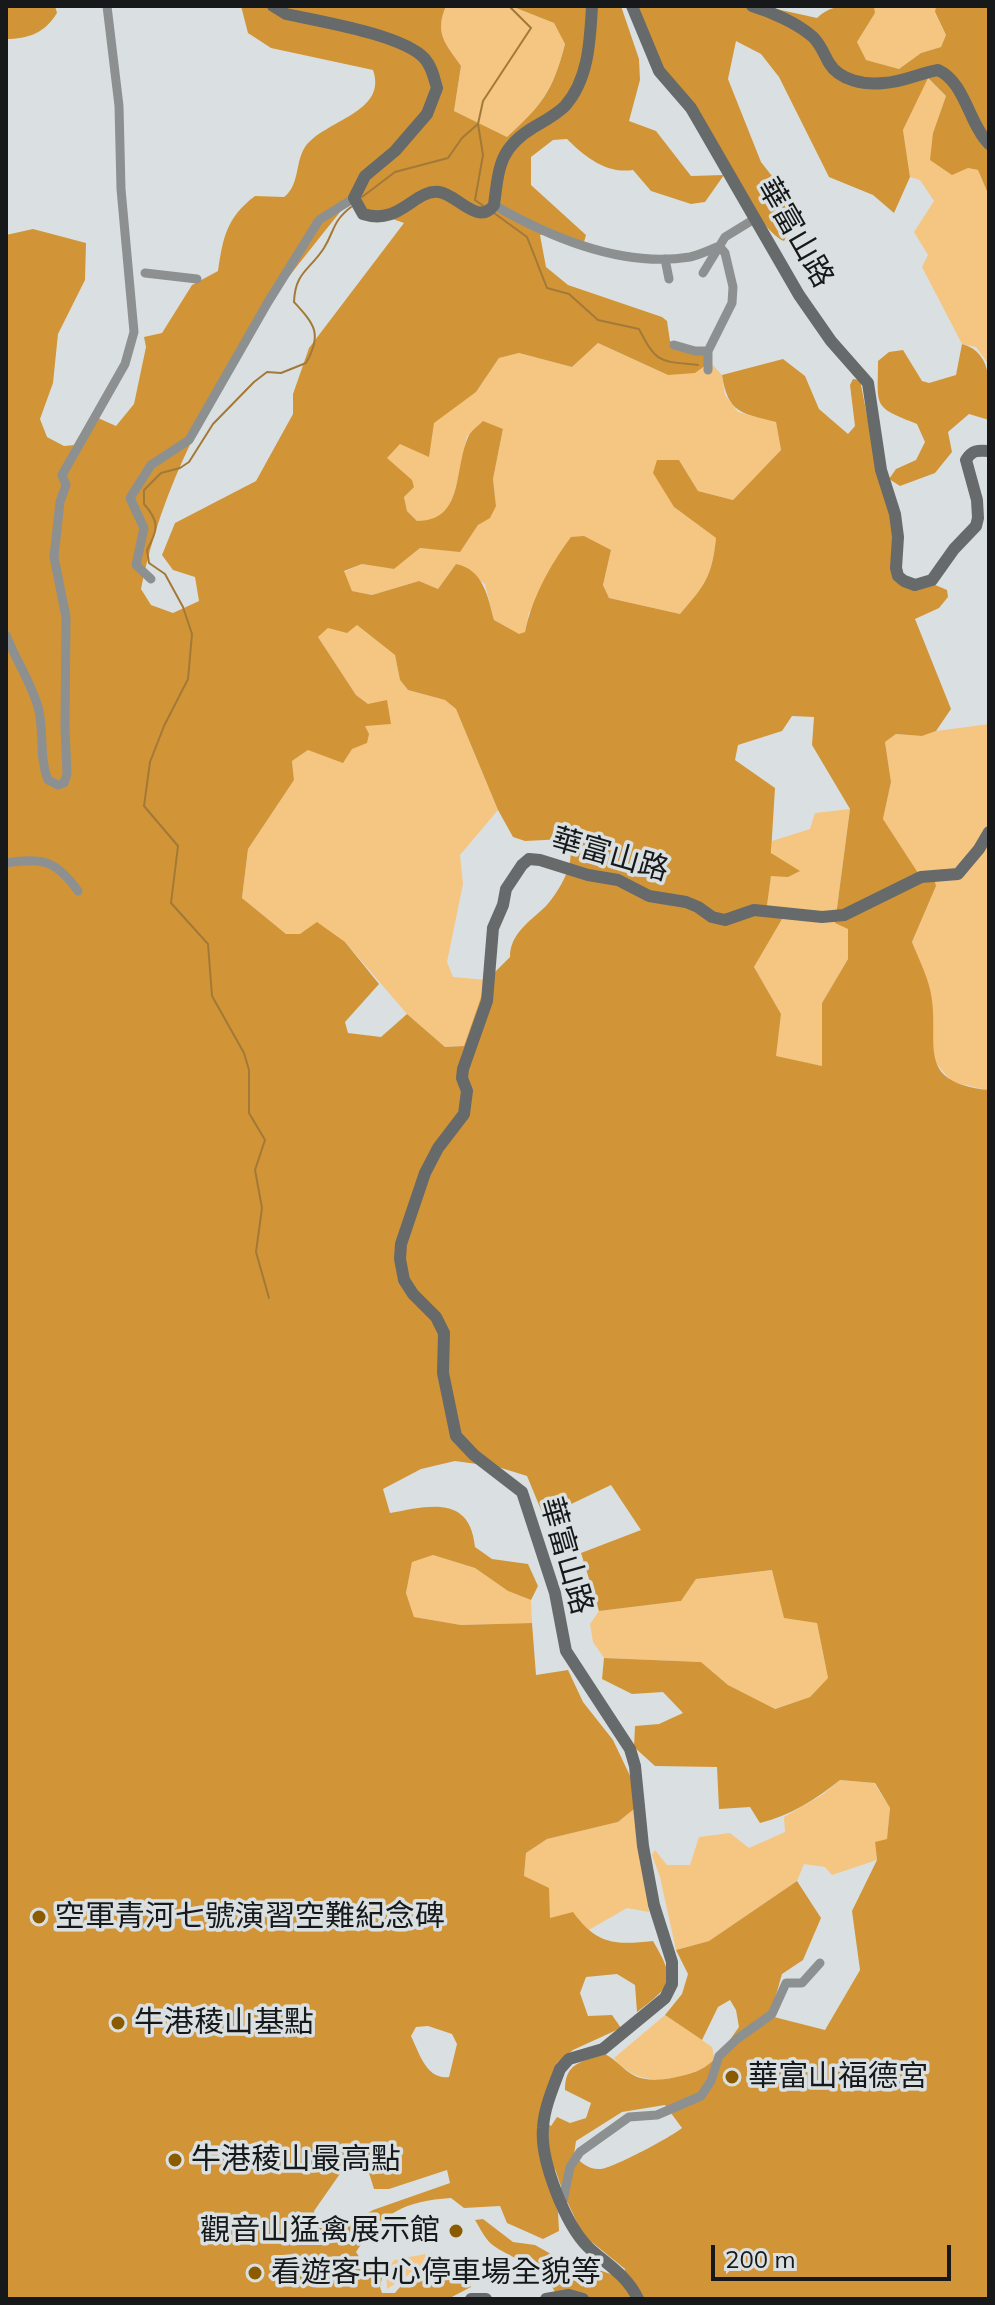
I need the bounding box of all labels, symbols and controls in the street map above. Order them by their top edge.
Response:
street label: 華富山路 [749,172,841,294]
street label: 華富山路 [547,821,673,889]
street label: 華富山路 [532,1493,600,1619]
place label: 空軍青河七號演習空難紀念碑 [55,1899,445,1935]
marker: 空軍青河七號演習空難紀念碑 [30,1908,48,1926]
place label: 牛港稜山基點 [134,2005,314,2041]
marker: 牛港稜山基點 [109,2014,127,2032]
place label: 華富山福德宮 [748,2059,928,2095]
marker: 華富山福德宮 [723,2068,741,2086]
place label: 牛港稜山最高點 [191,2142,401,2178]
marker: 牛港稜山最高點 [166,2151,184,2169]
place label: 觀音山猛禽展示館 [200,2213,440,2249]
marker: 觀音山猛禽展示館 [447,2222,465,2240]
scale bar [715,2229,955,2279]
text: 200 m [725,2244,796,2274]
place label: 看遊客中心停車場全貌等 [271,2255,601,2291]
marker: 看遊客中心停車場全貌等 [246,2264,264,2282]

